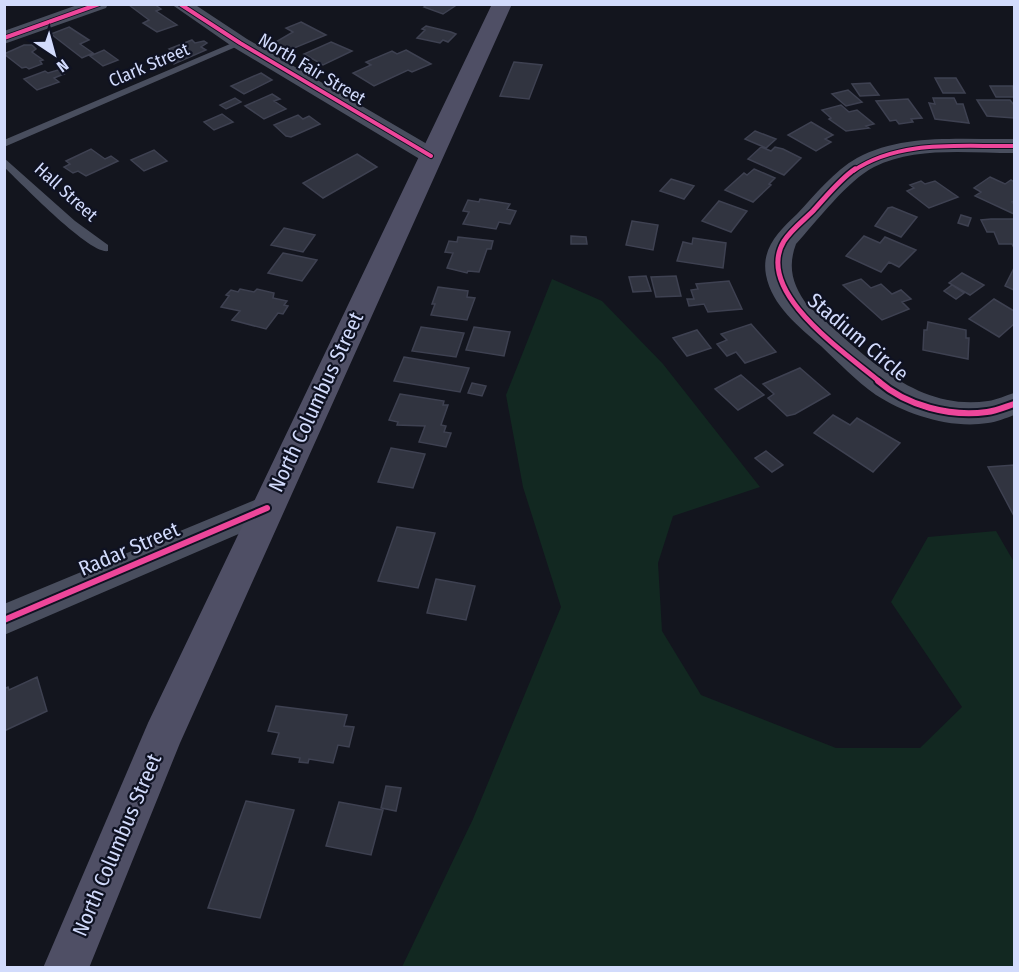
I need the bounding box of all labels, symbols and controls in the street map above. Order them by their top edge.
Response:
north arrow [24,24,84,84]
street label: North Fair Street [254,28,370,110]
street label: Clark Street [105,38,193,92]
text: N [53,55,72,76]
street label: Hall Street [30,158,102,226]
street label: Stadium Circle [802,287,914,387]
street label: North Columbus Street [263,308,369,496]
street label: Radar Street [75,516,183,582]
street label: North Columbus Street [67,750,167,940]

